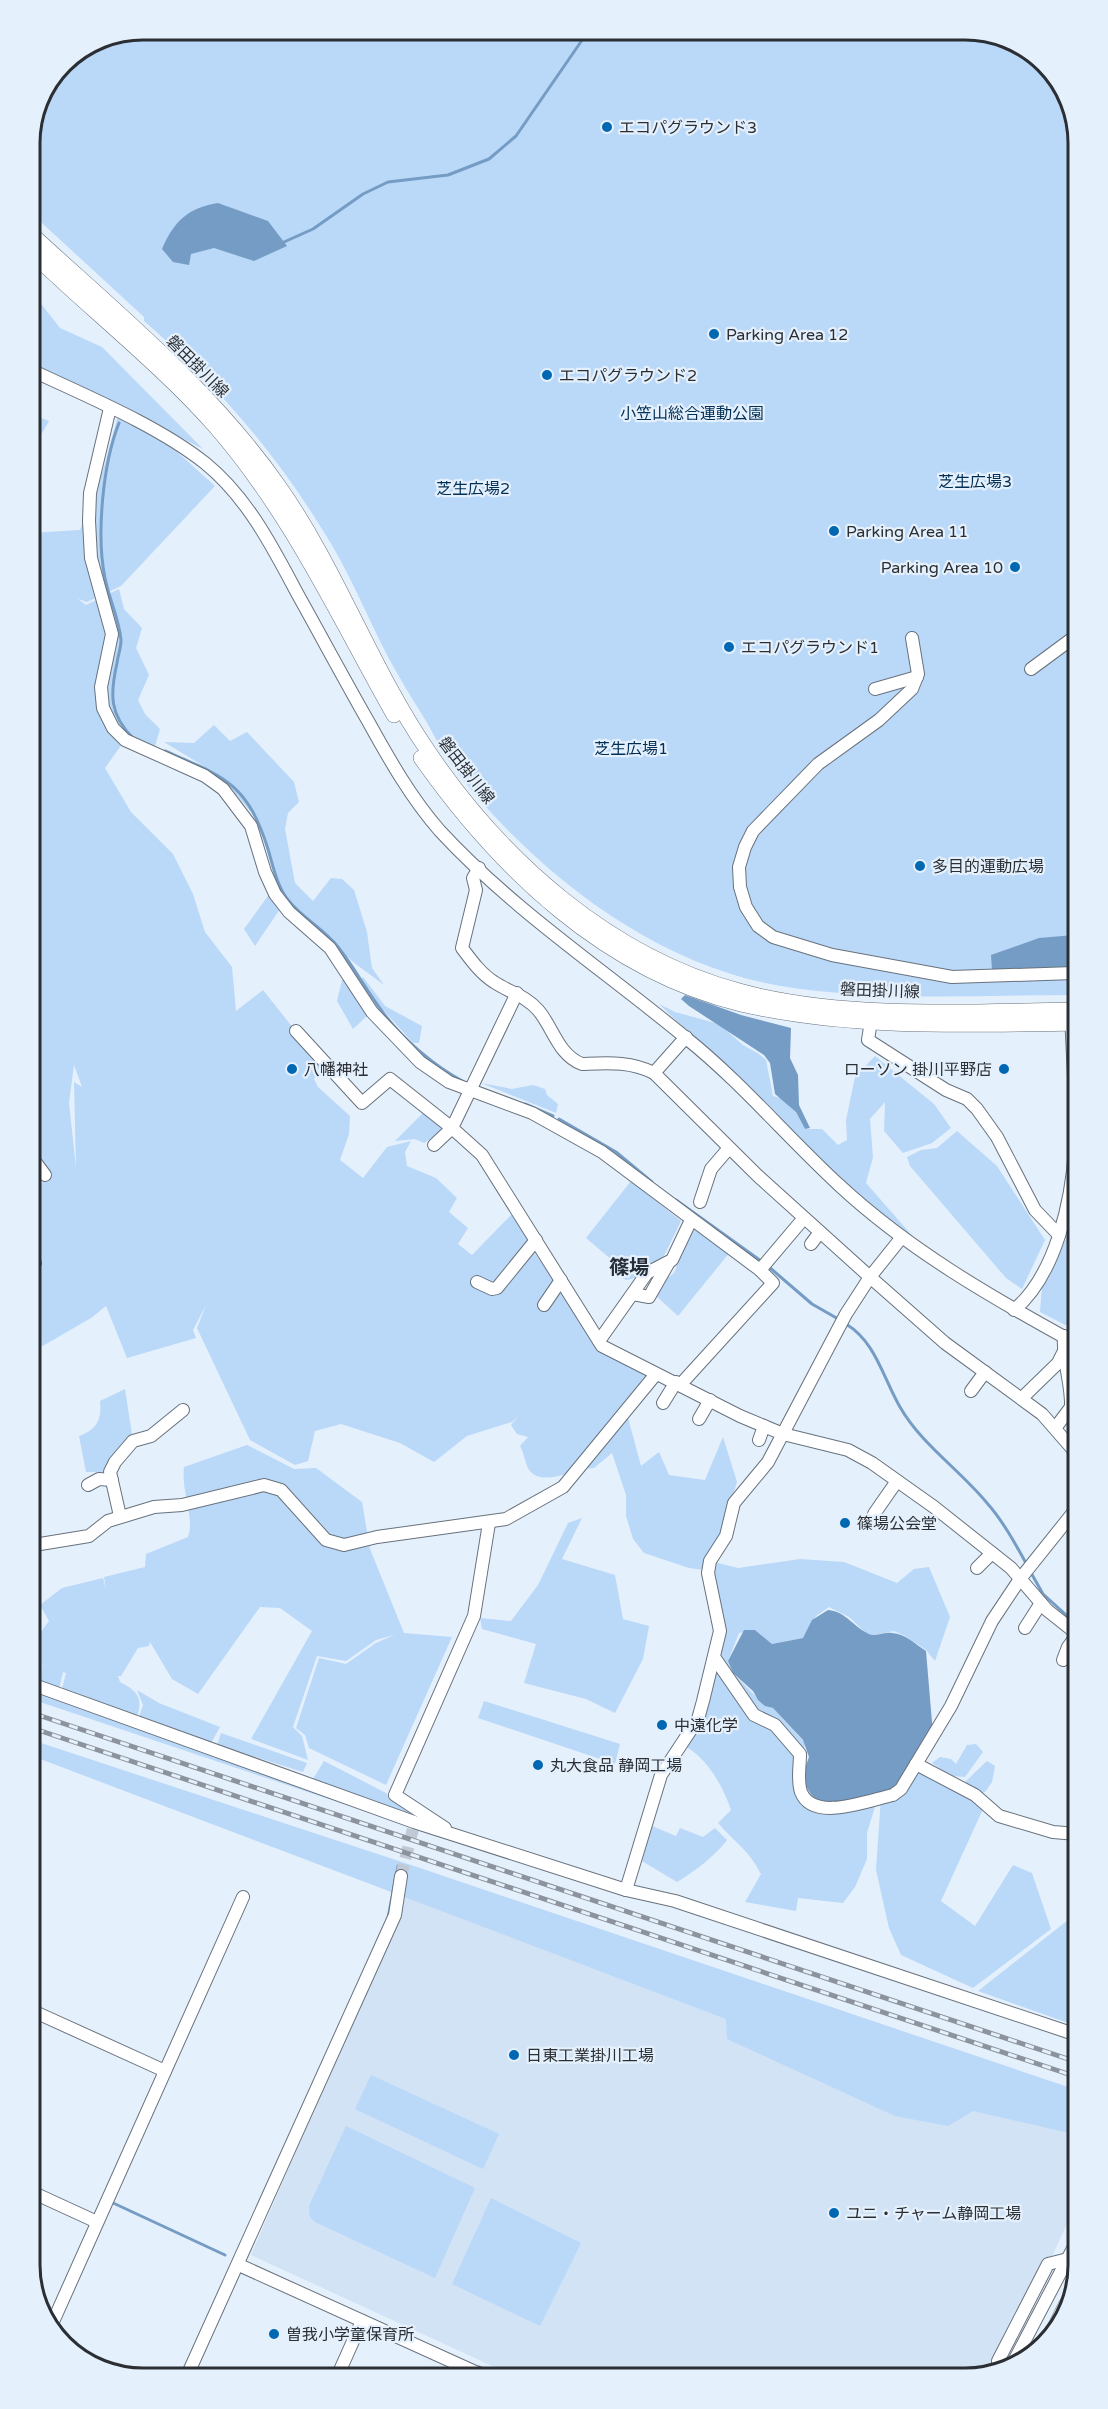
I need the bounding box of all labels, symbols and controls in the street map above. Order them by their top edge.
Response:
place label: エコパグラウンド3 [619,118,757,138]
marker: エコパグラウンド3 [600,120,614,134]
place label: Parking Area 12 [726,325,848,345]
marker: Parking Area 12 [707,327,721,341]
street label: 磐田掛川線 [162,331,233,402]
place label: エコパグラウンド2 [559,366,697,386]
marker: エコパグラウンド2 [540,368,554,382]
park label: 小笠山総合運動公園 [620,404,764,424]
park label: 芝生広場3 [938,472,1012,492]
park label: 芝生広場2 [436,479,510,499]
place label: Parking Area 11 [846,522,968,542]
marker: Parking Area 11 [827,524,841,538]
place label: Parking Area 10 [881,558,1003,578]
marker: Parking Area 10 [1008,560,1022,574]
place label: エコパグラウンド1 [741,638,879,658]
marker: エコパグラウンド1 [722,640,736,654]
street label: 磐田掛川線 [434,733,499,808]
park label: 芝生広場1 [594,739,668,759]
place label: 多目的運動広場 [932,857,1044,877]
marker: 多目的運動広場 [913,859,927,873]
street label: 磐田掛川線 [840,980,920,1002]
place label: 八幡神社 [304,1060,368,1080]
place label: ローソン 掛川平野店 [844,1060,992,1080]
marker: 八幡神社 [285,1062,299,1076]
marker: ローソン 掛川平野店 [997,1062,1011,1076]
district label: 篠場 [609,1256,649,1280]
place label: 篠場公会堂 [857,1514,937,1534]
marker: 篠場公会堂 [838,1516,852,1530]
place label: 中遠化学 [674,1716,738,1736]
marker: 中遠化学 [655,1718,669,1732]
place label: 丸大食品 静岡工場 [550,1756,682,1776]
marker: 丸大食品 静岡工場 [531,1758,545,1772]
place label: 日東工業掛川工場 [526,2046,654,2066]
marker: 日東工業掛川工場 [507,2048,521,2062]
place label: ユニ・チャーム静岡工場 [846,2204,1021,2224]
marker: ユニ・チャーム静岡工場 [827,2206,841,2220]
place label: 曽我小学童保育所 [286,2325,414,2345]
marker: 曽我小学童保育所 [267,2327,281,2341]

